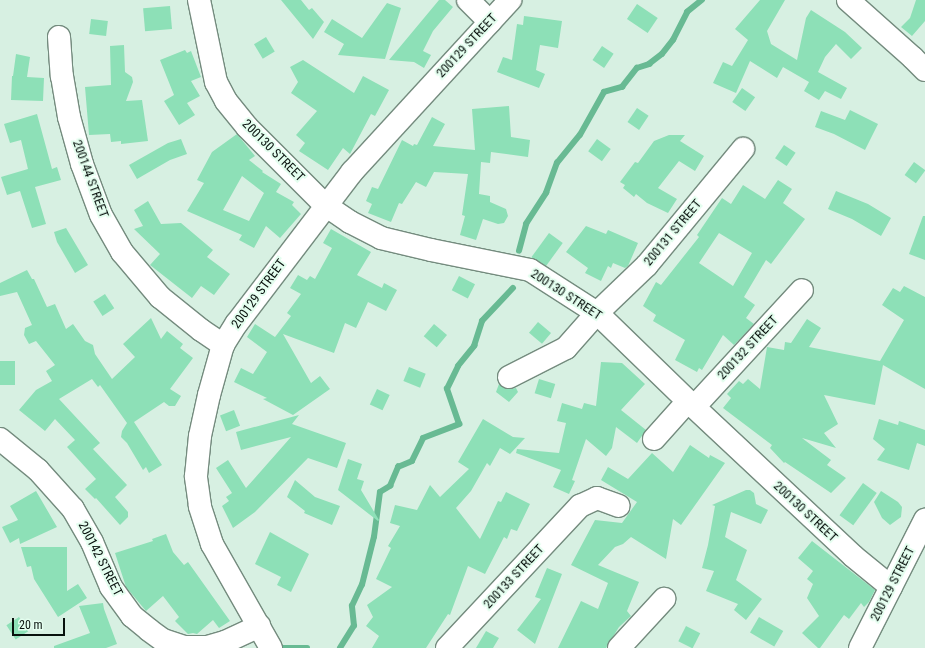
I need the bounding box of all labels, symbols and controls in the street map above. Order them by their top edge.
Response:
street label: 200129 STREET [433,11,501,81]
street label: 200130 STREET [239,117,307,185]
street label: 200144 STREET [69,138,111,220]
street label: 200131 STREET [641,197,705,269]
street label: 200129 STREET [229,256,289,332]
street label: 200130 STREET [527,266,605,324]
street label: 200132 STREET [714,313,782,383]
street label: 200130 STREET [770,478,840,546]
street label: 200142 STREET [75,519,125,599]
street label: 200133 STREET [480,542,548,612]
street label: 200129 STREET [868,544,918,624]
scale bar [14,610,67,636]
text: 20 m [19,618,43,632]

